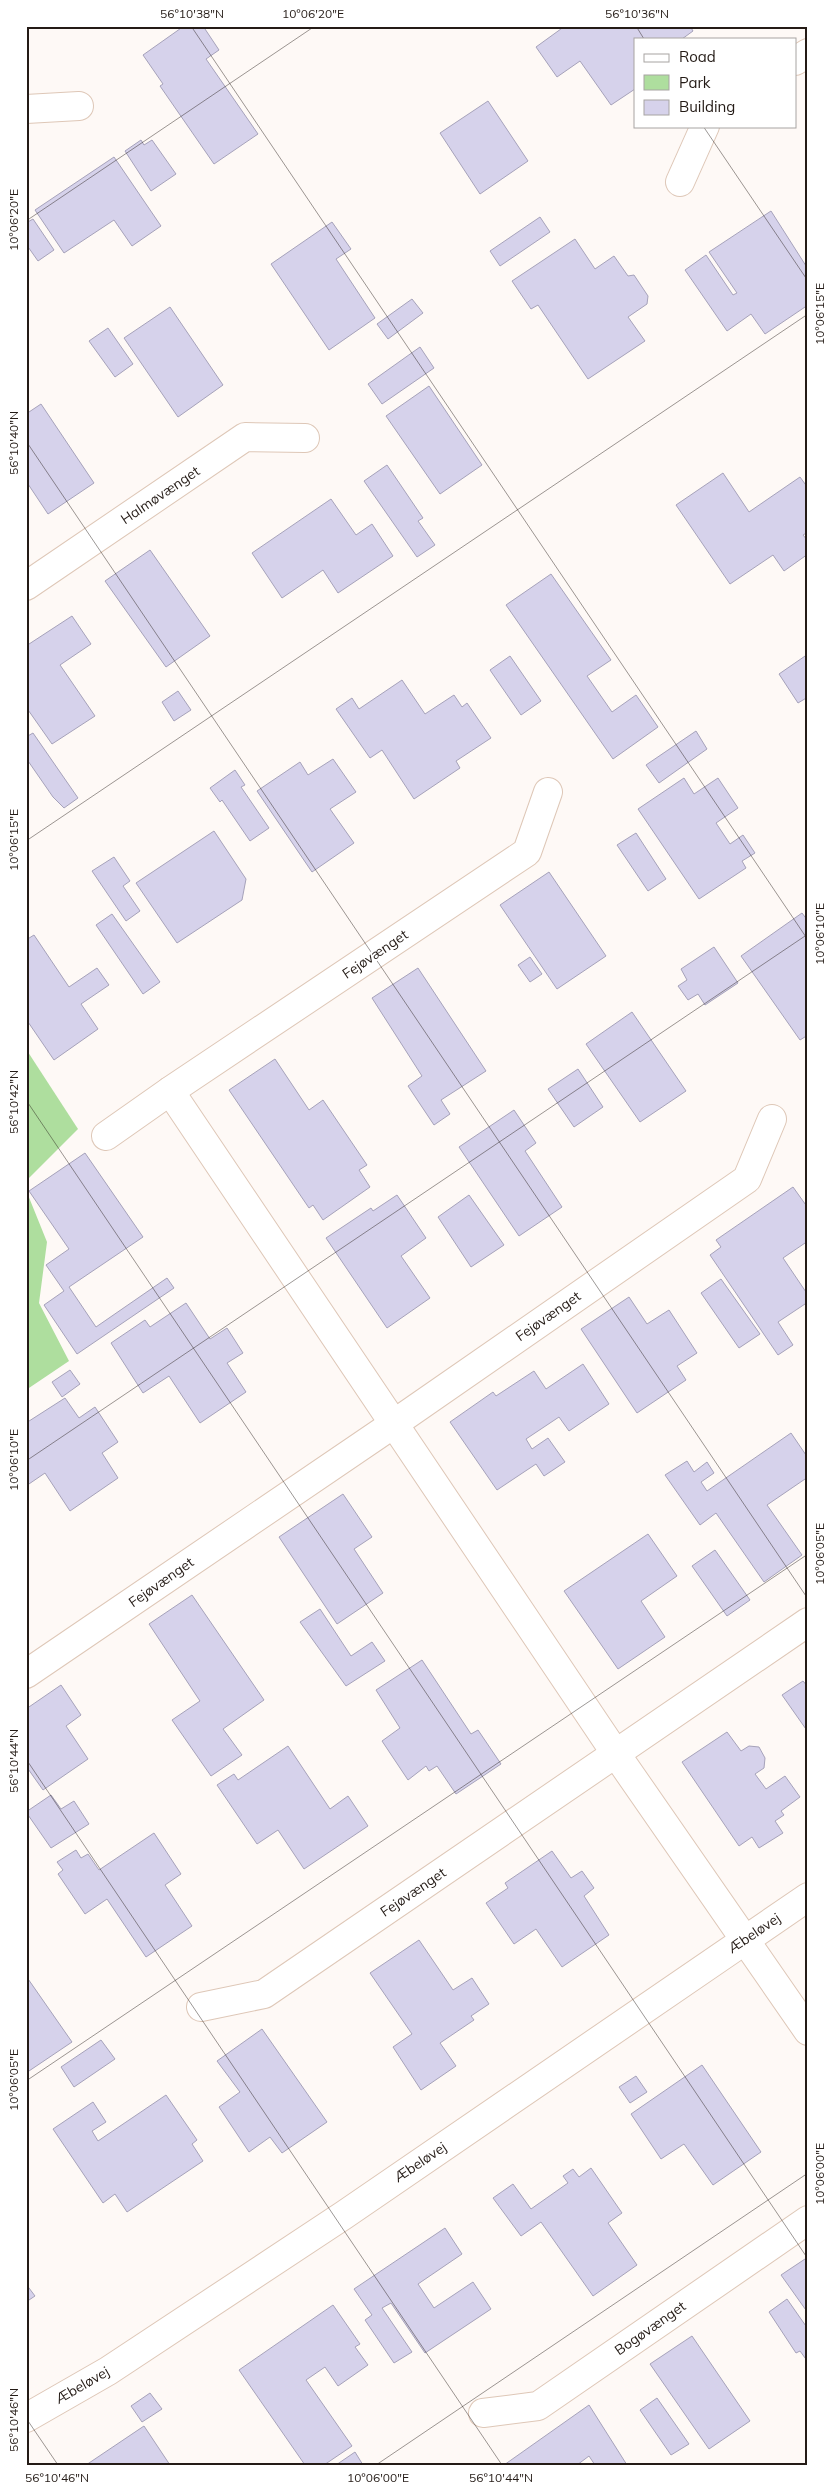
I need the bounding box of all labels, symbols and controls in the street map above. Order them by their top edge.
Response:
text: 56°10'38"N [160,6,224,21]
text: 10°06'20"E [282,6,344,21]
text: 56°10'36"N [605,6,669,21]
legend [634,38,796,128]
text: Road [679,47,716,66]
text: Park [679,73,711,92]
text: Building [679,97,735,116]
text: 10°06'20"E [6,189,21,251]
text: 10°06'15"E [812,283,827,345]
text: 56°10'40"N [6,411,21,475]
street label: Halmøvænget [117,462,203,528]
text: 10°06'15"E [6,809,21,871]
text: 10°06'10"E [812,903,827,965]
street label: Fejøvænget [339,925,411,983]
text: 56°10'42"N [6,1070,21,1134]
street label: Fejøvænget [512,1287,584,1345]
text: 10°06'10"E [6,1429,21,1491]
text: 10°06'05"E [812,1523,827,1585]
street label: Fejøvænget [125,1553,197,1611]
text: 56°10'44"N [6,1729,21,1793]
street label: Fejøvænget [377,1863,449,1921]
street label: Æbeløvej [723,1909,784,1958]
text: 10°06'05"E [6,2049,21,2111]
street label: Æbeløvej [389,2138,450,2187]
text: 10°06'00"E [812,2143,827,2205]
street label: Bogøvænget [611,2297,689,2359]
street label: Æbeløvej [51,2362,112,2408]
text: 56°10'46"N [6,2388,21,2452]
text: 56°10'46"N [25,2470,89,2485]
text: 10°06'00"E [347,2470,409,2485]
text: 56°10'44"N [469,2470,533,2485]

